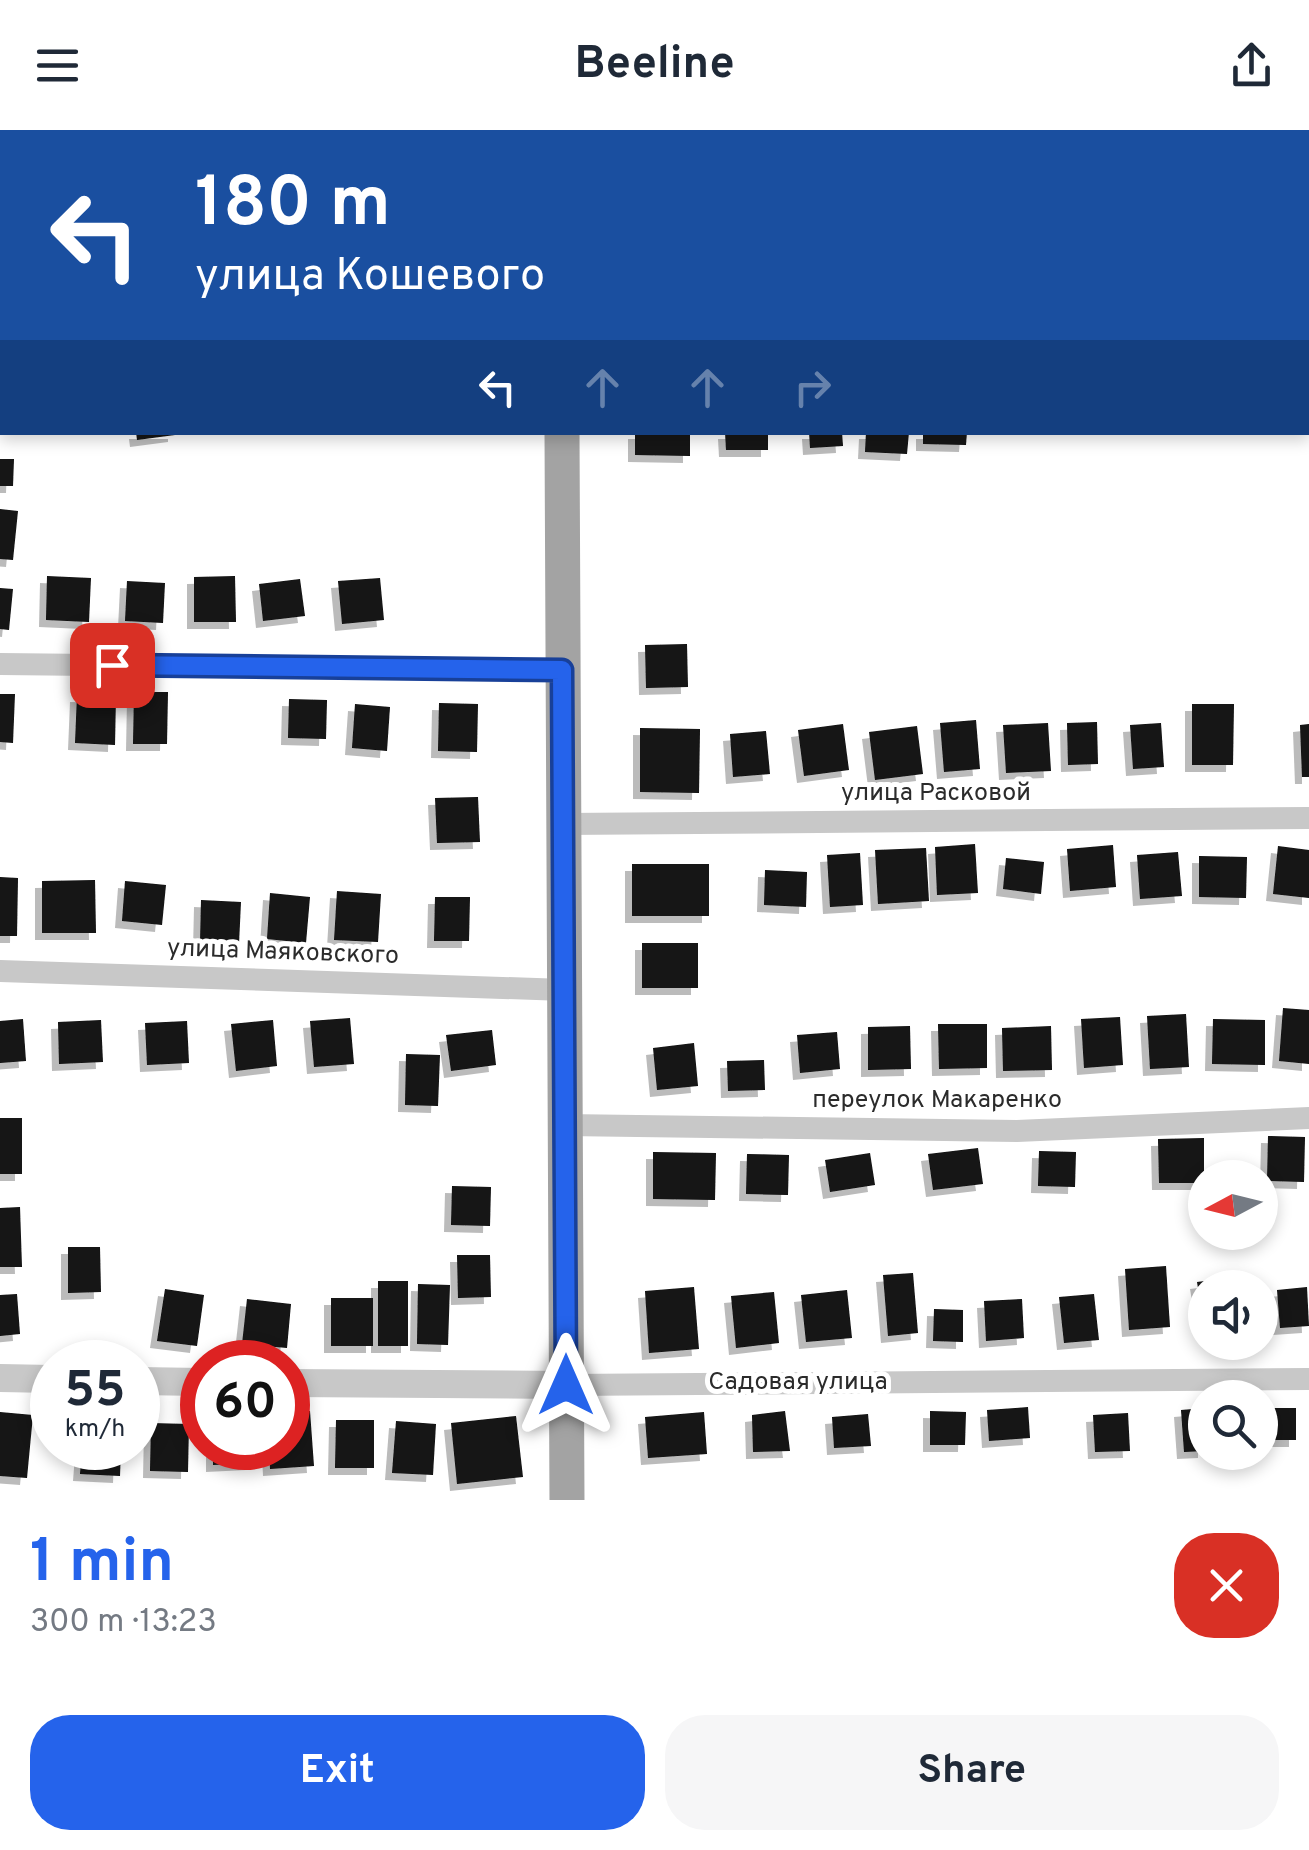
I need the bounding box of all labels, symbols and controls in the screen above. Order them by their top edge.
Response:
text: Beeline [574,37,735,94]
icon: menu [30,38,85,93]
icon: share [1224,38,1279,93]
text: 180 m [195,162,391,251]
icon: left [30,170,160,300]
text: улица Кошевого [195,249,545,306]
icon: left [470,360,525,415]
icon: ahead [575,360,630,415]
icon: ahead [680,360,735,415]
icon: right [785,360,840,415]
pin [70,623,155,708]
icon: arrive [85,638,140,693]
street label: улица Расковой [841,778,1031,810]
street label: улица Маяковского [166,933,400,973]
street label: переулок Макаренко [812,1085,1062,1117]
north arrow [1188,1160,1278,1250]
map controls [1188,1160,1278,1470]
button: sound [1188,1270,1278,1360]
position arrow [514,1333,618,1437]
speed limit sign: 60 [180,1340,310,1470]
text: 55 [64,1361,126,1424]
street label: Садовая улица [708,1367,888,1399]
button: search [1188,1380,1278,1470]
text: km/h [65,1414,125,1446]
text: 1 min [30,1527,174,1603]
button: close [1174,1533,1279,1638]
text: 300 m · 13:23 [30,1603,217,1643]
button: Exit [30,1715,645,1830]
button: Share [665,1715,1279,1830]

